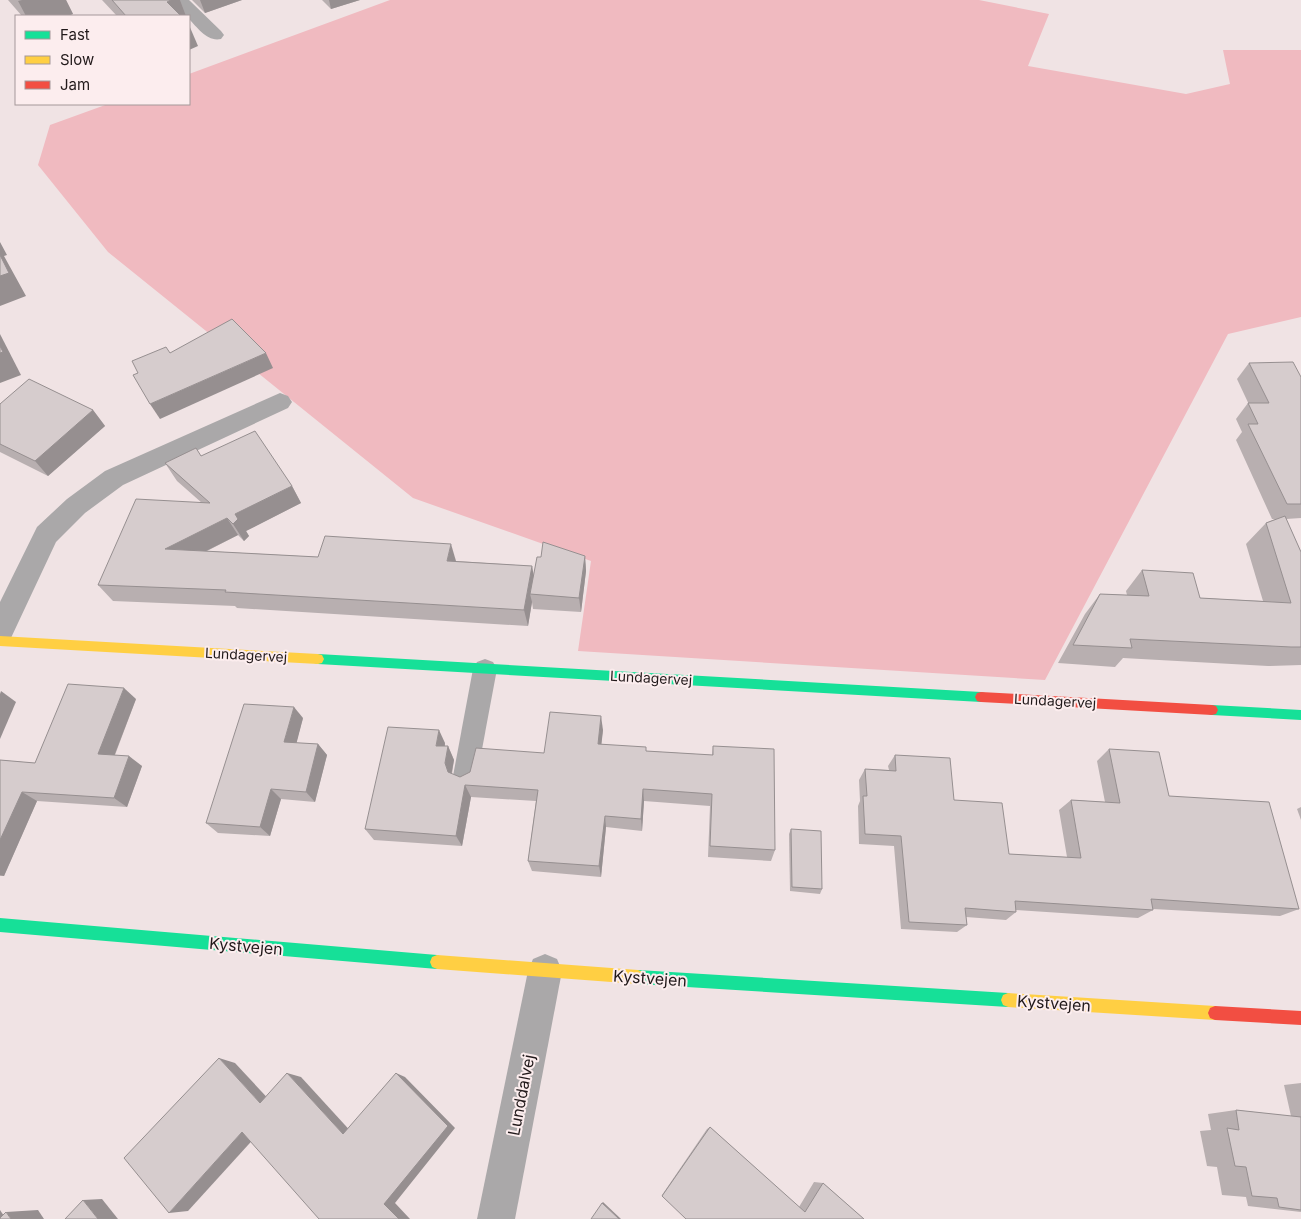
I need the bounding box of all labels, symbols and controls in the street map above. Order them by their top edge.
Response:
legend [15,15,190,105]
text: Fast [60,25,90,44]
text: Slow [60,50,94,69]
text: Jam [60,75,90,94]
street label: Lundagervej [204,644,288,665]
street label: Lundagervej [609,667,693,688]
street label: Lundagervej [1013,690,1097,711]
street label: Kystvejen [208,933,284,959]
street label: Kystvejen [613,965,687,991]
street label: Kystvejen [1017,990,1091,1016]
street label: Lunddalvej [503,1053,539,1137]

